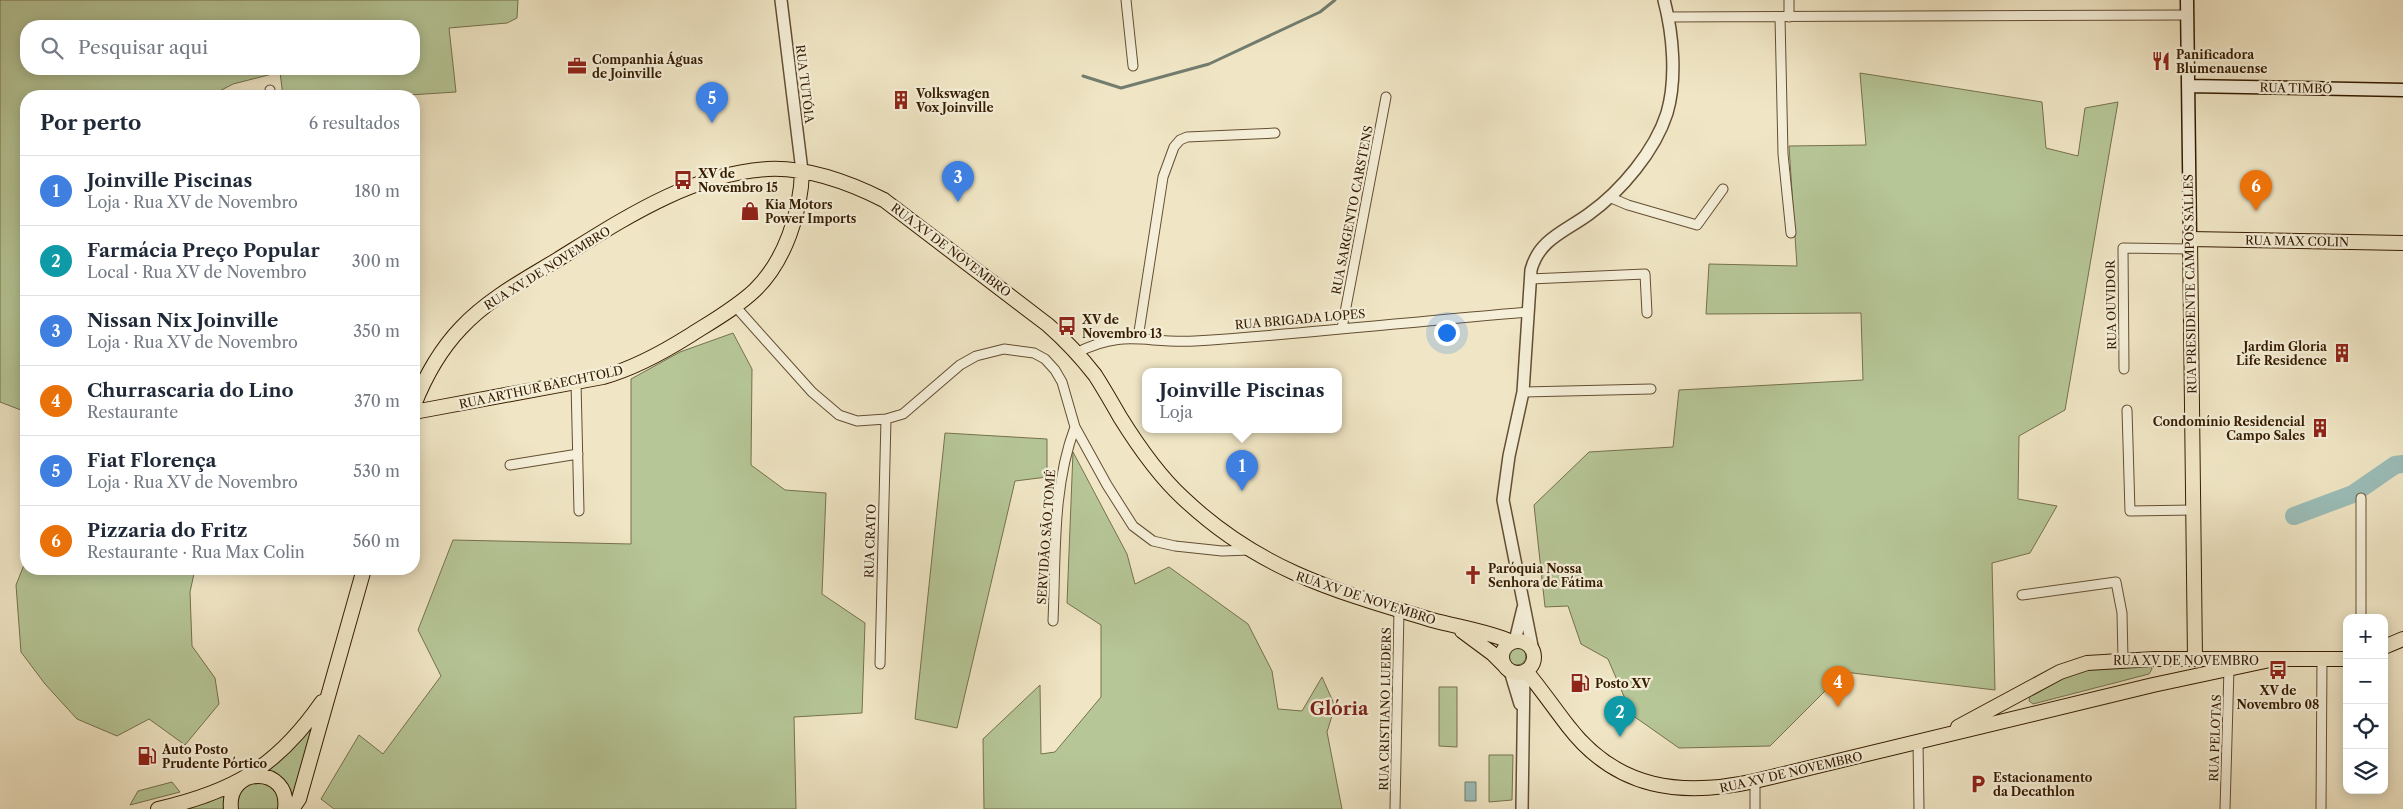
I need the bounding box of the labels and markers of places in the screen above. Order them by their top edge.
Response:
place label: Panificadora Blumenauense [2176,47,2267,76]
restaurant icon: Panificadora Blumenauense [2150,50,2172,72]
place label: Companhia Águas de Joinville [592,51,703,81]
office icon: Companhia Águas de Joinville [566,55,588,77]
pin: 5 [696,82,728,123]
place label: Volkswagen Vox Joinville [915,86,994,115]
building icon: Volkswagen Vox Joinville [890,89,912,111]
pin: 3 [942,161,974,202]
place label: XV de Novembro 15 [697,166,778,195]
bus stop icon: XV de Novembro 15 [672,169,694,191]
pin: 6 [2240,170,2272,211]
place label: Kia Motors Power Imports [765,197,857,226]
shop icon: Kia Motors Power Imports [739,200,761,222]
place label: XV de Novembro 13 [1081,312,1162,341]
bus stop icon: XV de Novembro 13 [1056,315,1078,337]
place label: Jardim Gloria Life Residence [2236,339,2328,368]
building icon: Jardim Gloria Life Residence [2331,342,2353,364]
place label: Condomínio Residencial Campo Sales [2153,414,2305,443]
building icon: Condomínio Residencial Campo Sales [2309,417,2331,439]
pin: 1 [1226,450,1258,491]
place label: Paróquia Nossa Senhora de Fátima [1488,561,1604,590]
church icon: Paróquia Nossa Senhora de Fátima [1462,564,1484,586]
bus stop icon: XV de Novembro 08 [2267,659,2289,681]
pin: 4 [1822,666,1854,707]
fuel station icon: Posto XV [1569,672,1591,694]
place label: Posto XV [1595,676,1651,691]
place label: XV de Novembro 08 [2237,683,2319,712]
pin: 2 [1604,696,1636,737]
place label: Auto Posto Prudente Pórtico [161,742,268,771]
fuel station icon: Auto Posto Prudente Pórtico [136,745,158,767]
place label: Estacionamento da Decathlon [1993,770,2093,799]
parking icon: Estacionamento da Decathlon [1967,773,1989,795]

